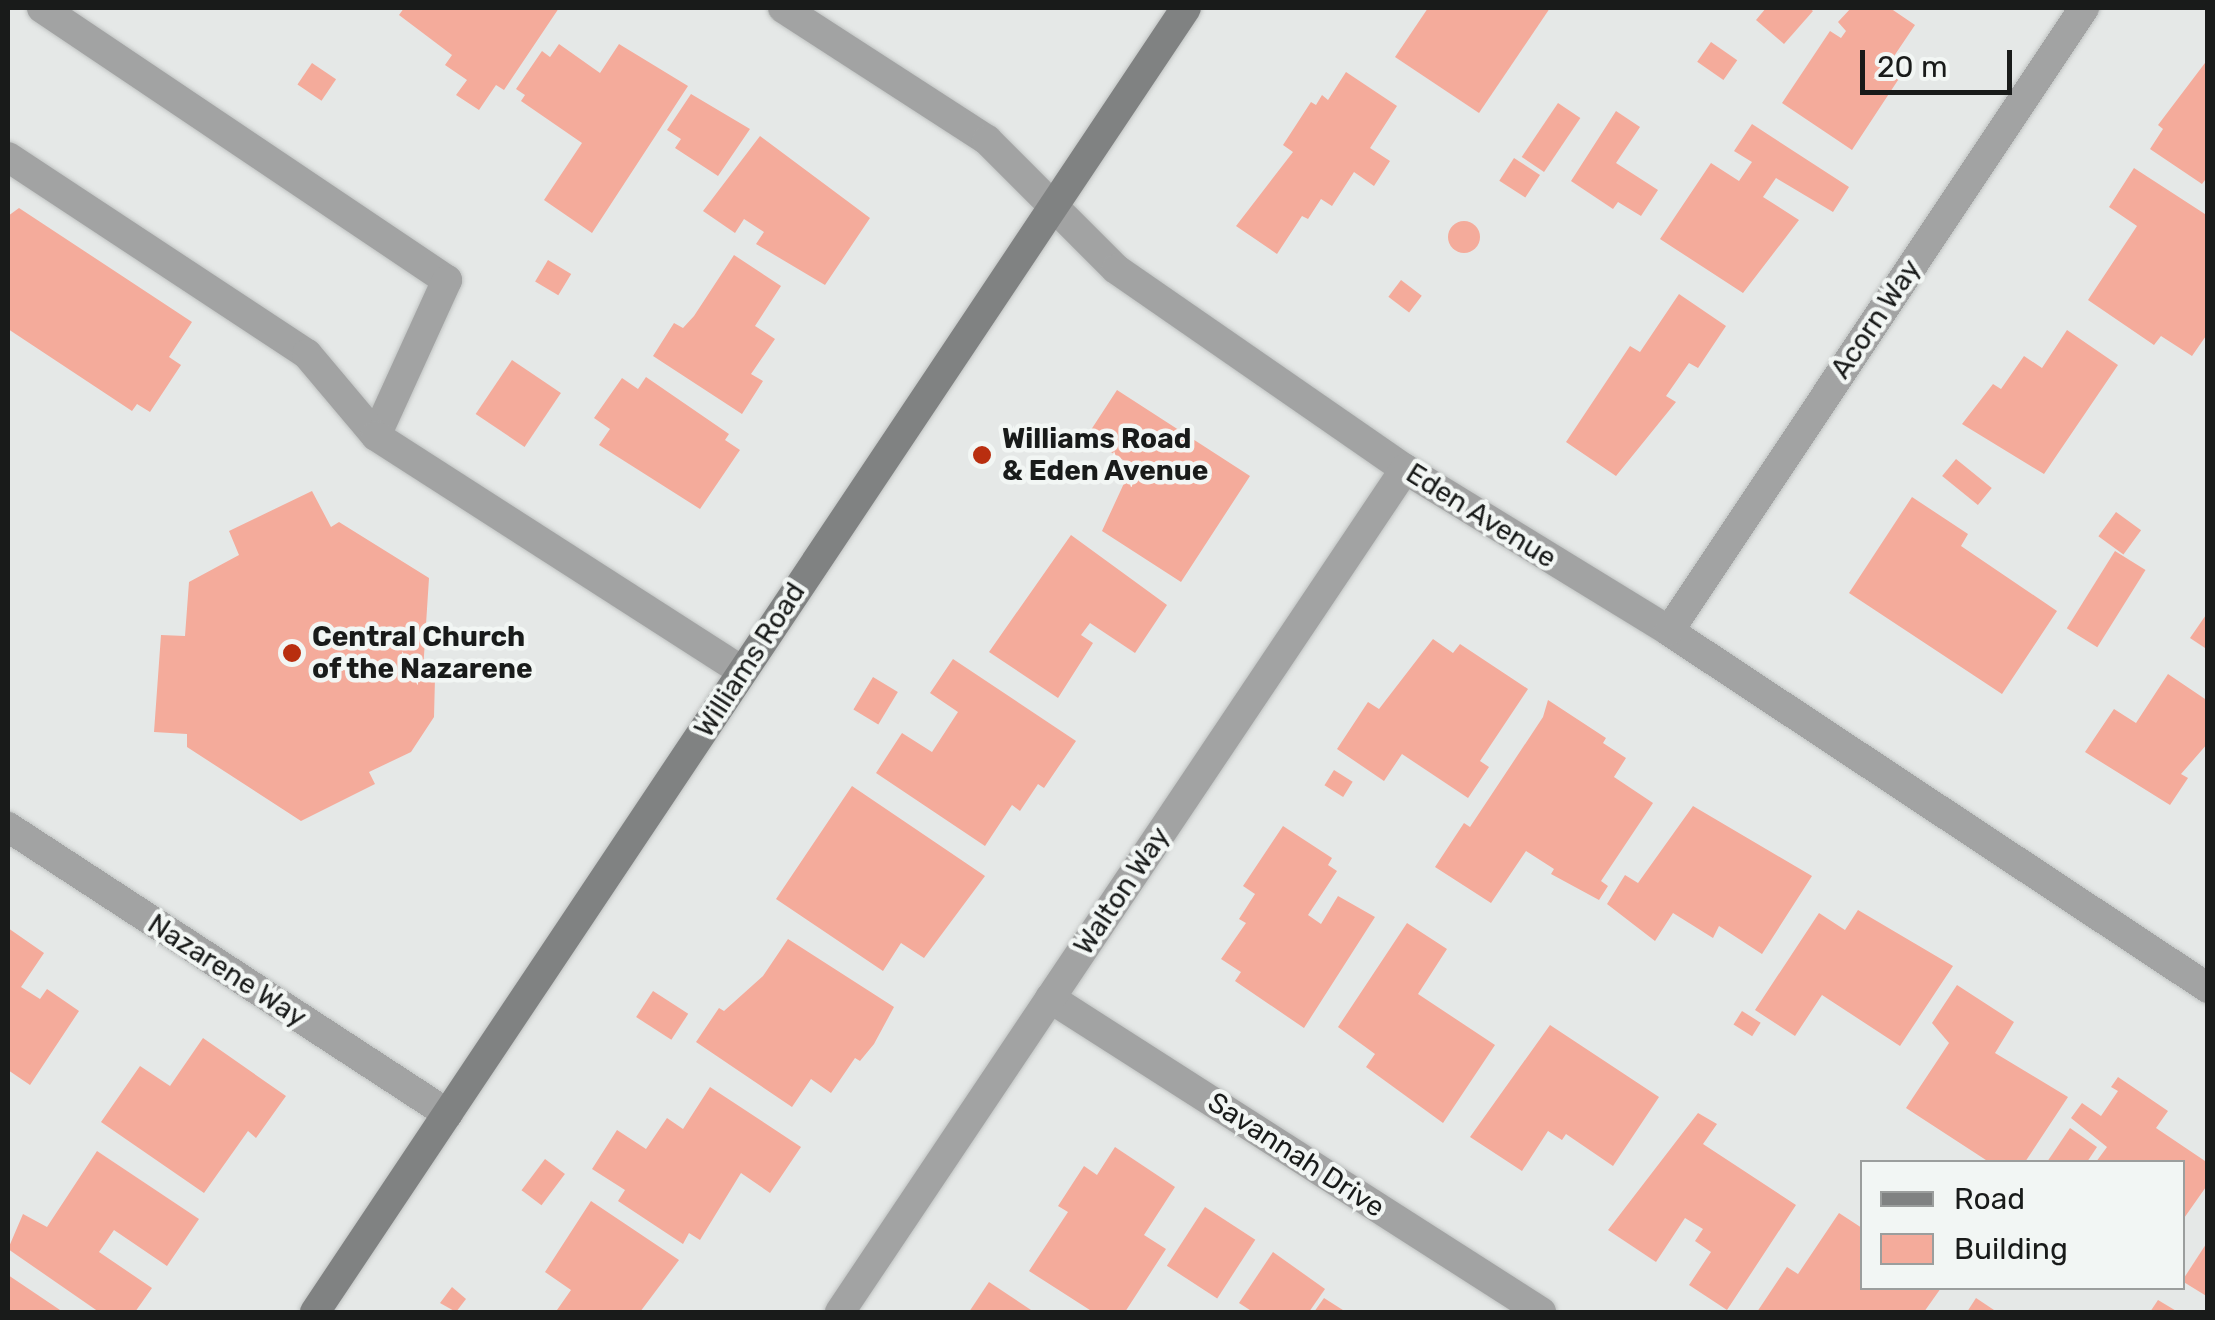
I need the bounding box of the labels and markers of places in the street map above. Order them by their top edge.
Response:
place label: Williams Road & Eden Avenue [1002,422,1209,488]
marker: Williams Road & Eden Avenue [971,444,993,466]
place label: Central Church of the Nazarene [312,620,534,686]
marker: Central Church of the Nazarene [281,642,303,664]

